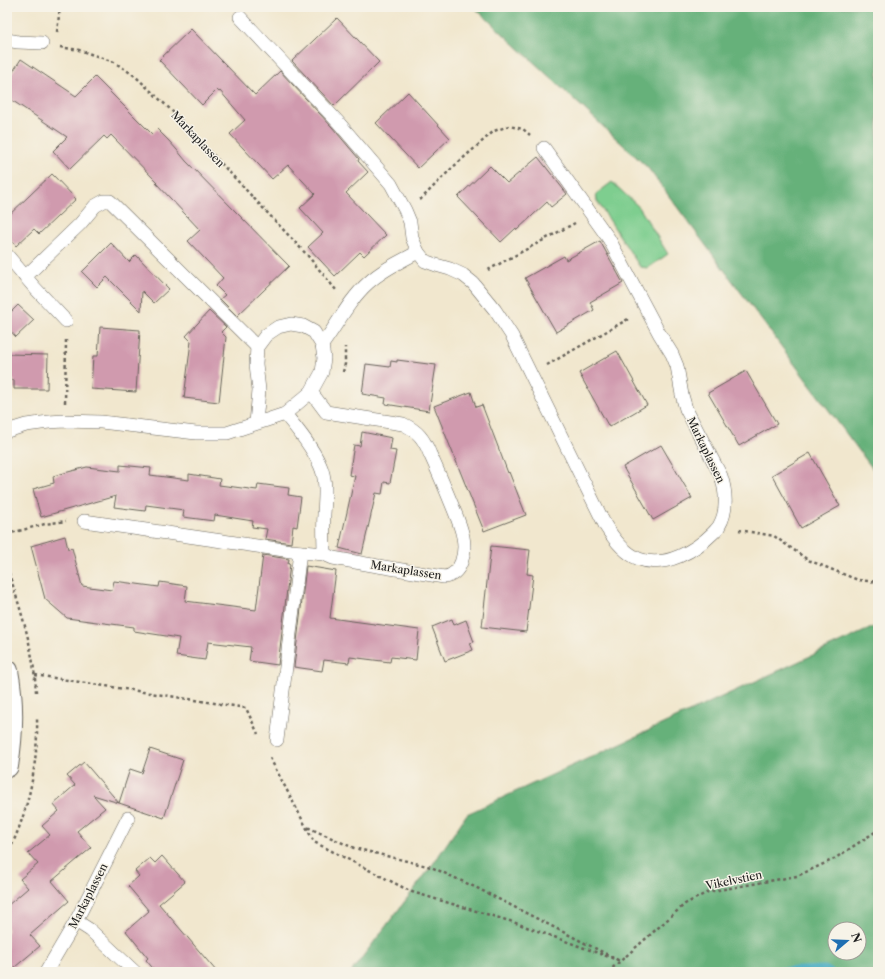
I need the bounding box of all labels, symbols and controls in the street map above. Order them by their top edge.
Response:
street label: Markaplassen [168,108,228,170]
street label: Markaplassen [684,415,728,485]
street label: Markaplassen [369,557,443,583]
street label: Markaplassen [65,861,111,931]
street label: Vikelvstien [704,867,764,893]
north arrow [827,921,867,961]
text: N [848,931,865,945]

